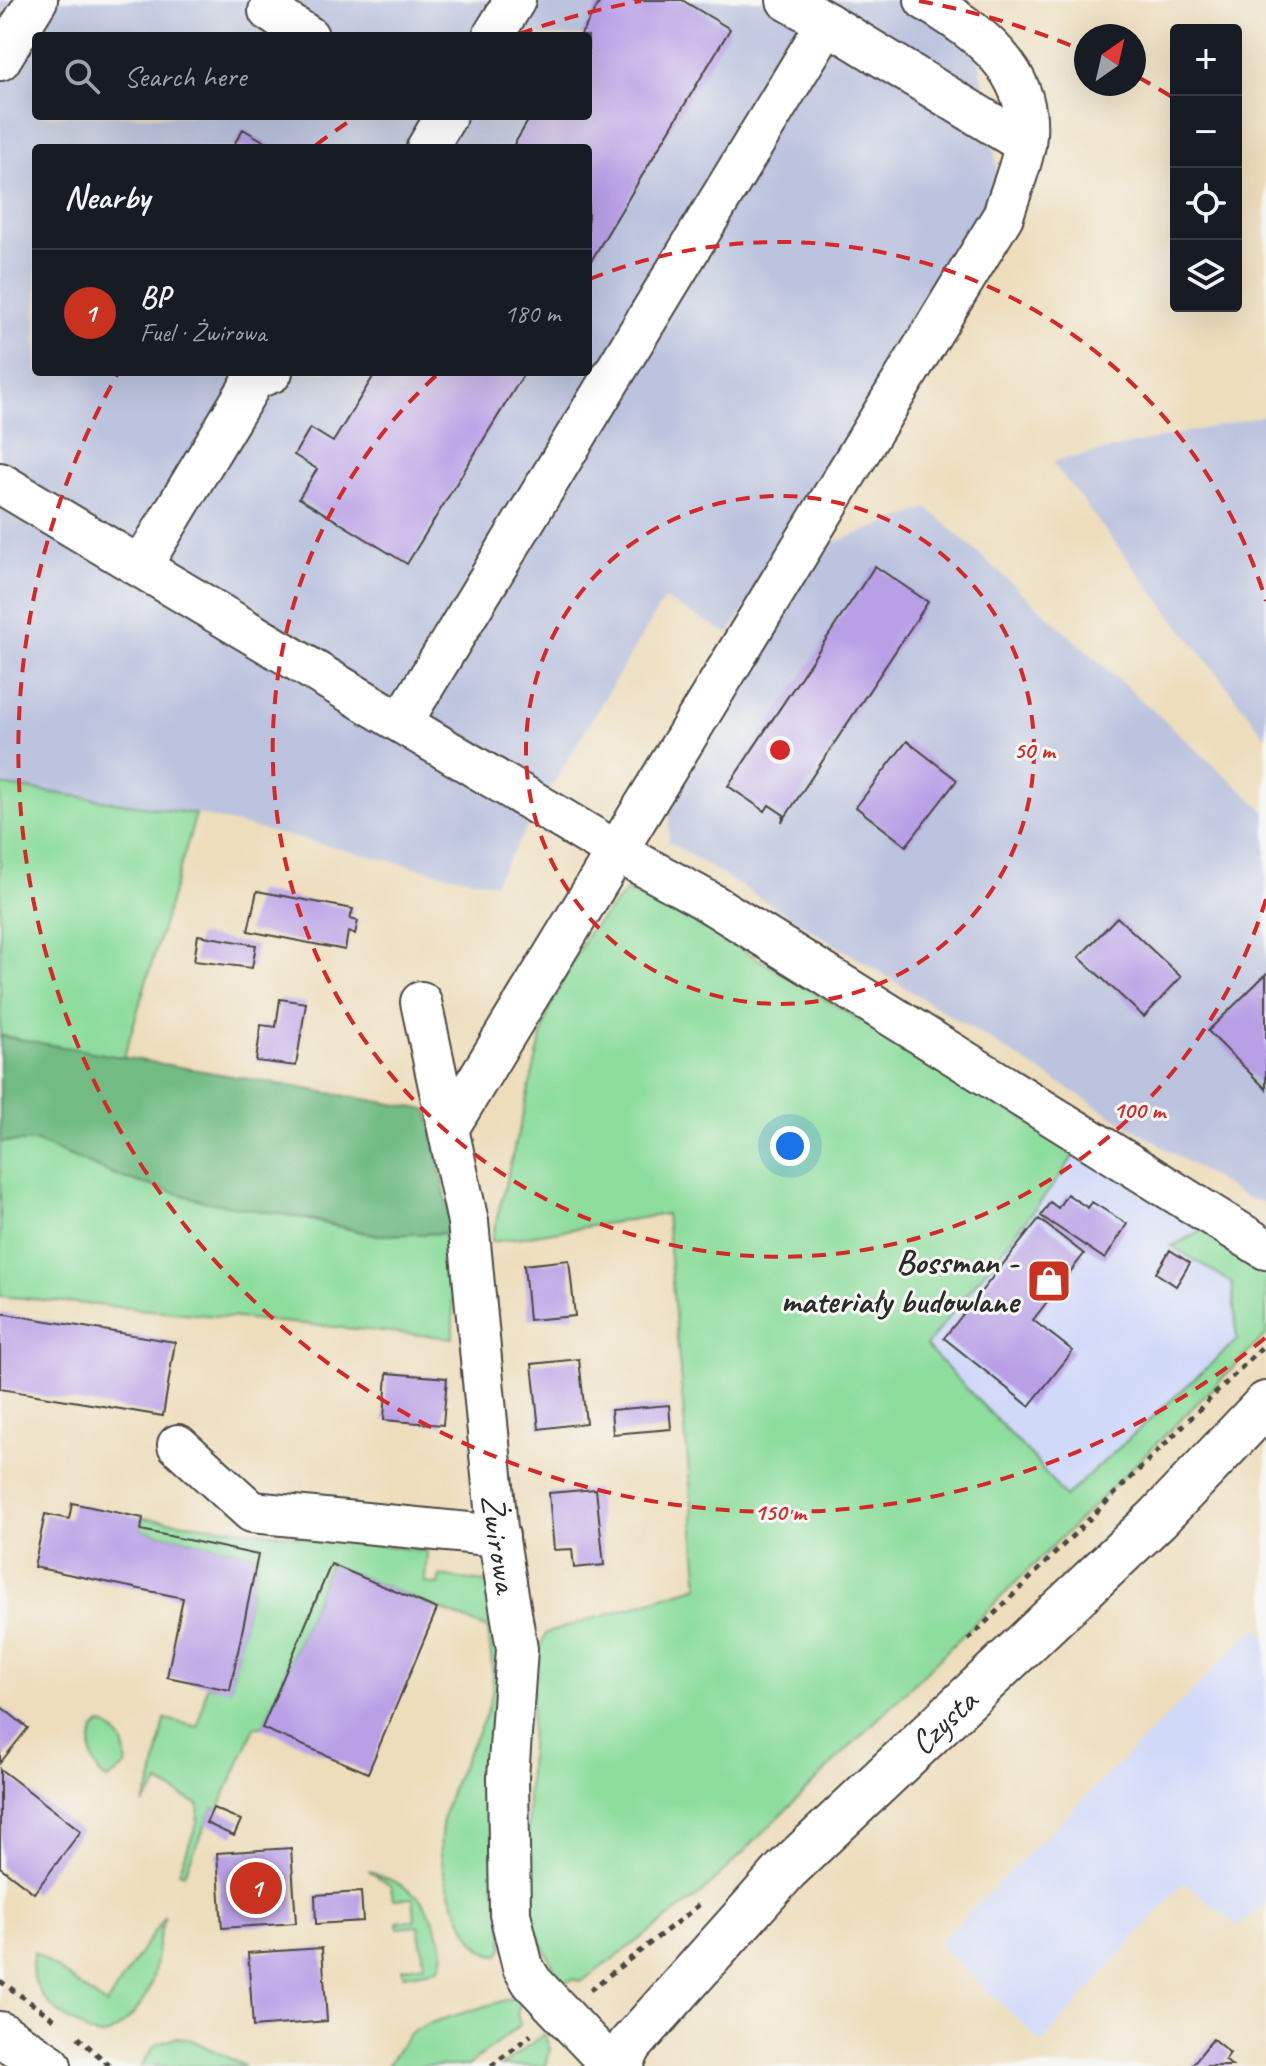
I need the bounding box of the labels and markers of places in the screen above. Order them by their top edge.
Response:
centre of rings [766,736,794,764]
place label: Bossman - materiały budowlane [781,1240,1022,1322]
shop icon: Bossman - materiały budowlane [1025,1257,1073,1305]
pin: 1 [230,1858,282,1918]

